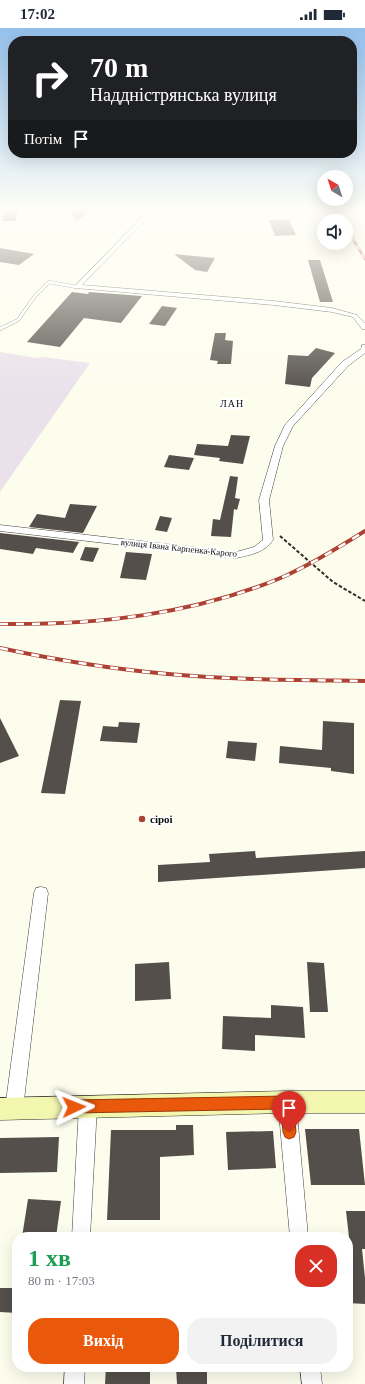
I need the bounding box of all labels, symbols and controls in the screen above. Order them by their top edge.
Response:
text: 17:02 [20,6,55,22]
icon: right [24,52,76,104]
text: 70 m [90,52,148,83]
text: Наддністрянська вулиця [90,85,277,105]
icon: arrive [70,128,92,150]
text: Потім [24,131,62,147]
north arrow [317,170,353,206]
map controls [317,170,353,250]
button: sound [317,214,353,250]
district label: ЛАН [220,398,244,409]
street label: вулиця Івана Карпенка-Карого [120,537,238,559]
place label: сіроі [150,813,173,825]
marker: сіроі [137,814,147,824]
position arrow [53,1086,95,1128]
pin [272,1091,306,1132]
icon: arrive [278,1097,300,1119]
text: 1 хв [28,1245,71,1271]
button: close [295,1245,337,1287]
text: 80 m · 17:03 [28,1273,95,1288]
button: Вихід [28,1318,179,1364]
button: Поділитися [187,1318,337,1364]

